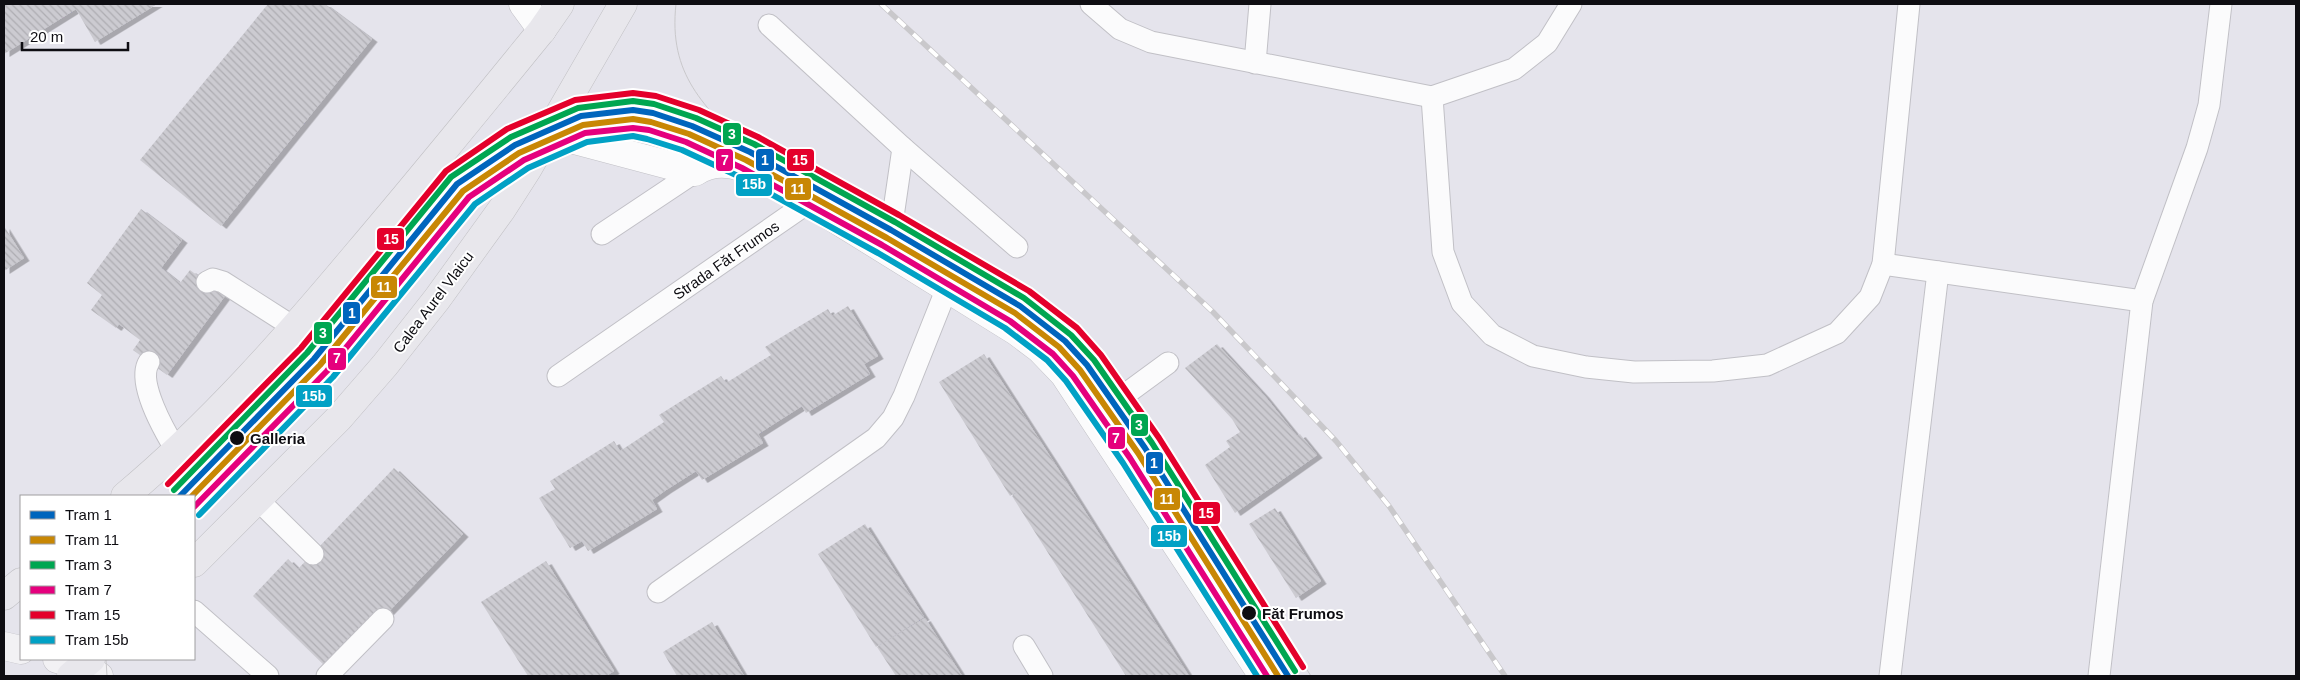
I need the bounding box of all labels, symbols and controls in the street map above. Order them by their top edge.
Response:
scale bar [22,20,129,52]
text: 20 m [30,28,63,45]
line badge: 3 [722,122,742,146]
text: 3 [728,126,736,142]
line badge: 7 [715,148,734,172]
line badge: 1 [755,148,775,172]
line badge: 15 [786,148,815,172]
text: 7 [721,152,729,168]
text: 1 [761,152,769,168]
text: 15 [792,152,808,168]
line badge: 15b [735,173,773,197]
text: 15b [742,176,766,192]
line badge: 11 [784,177,812,201]
text: 11 [791,181,806,197]
street label: Strada Făt Frumos [670,217,782,303]
line badge: 15 [376,227,405,251]
text: 15 [383,231,399,247]
street label: Calea Aurel Vlaicu [389,248,477,356]
line badge: 11 [370,275,398,299]
text: 11 [377,279,392,295]
line badge: 1 [342,301,361,325]
text: 1 [348,305,356,321]
line badge: 3 [313,321,333,345]
text: 3 [319,325,327,341]
line badge: 7 [327,347,347,371]
text: 7 [333,350,341,366]
line badge: 15b [295,384,333,408]
text: 15b [302,388,326,404]
line badge: 3 [1130,413,1149,437]
text: 3 [1135,417,1143,433]
line badge: 7 [1107,426,1126,450]
marker: Galleria [228,429,246,447]
place label: Galleria [250,430,306,447]
text: 7 [1112,430,1120,446]
line badge: 1 [1145,451,1164,475]
text: 1 [1150,455,1158,471]
line badge: 11 [1153,487,1181,511]
text: 11 [1160,491,1175,507]
legend [20,495,195,660]
line badge: 15 [1192,501,1221,525]
text: 15 [1198,505,1214,521]
text: Tram 1 [65,506,112,523]
line badge: 15b [1150,524,1188,548]
text: 15b [1157,528,1181,544]
text: Tram 11 [65,531,119,548]
text: Tram 3 [65,556,112,573]
text: Tram 7 [65,581,112,598]
marker: Făt Frumos [1240,604,1258,622]
place label: Făt Frumos [1262,605,1344,622]
text: Tram 15 [65,606,120,623]
text: Tram 15b [65,631,129,648]

